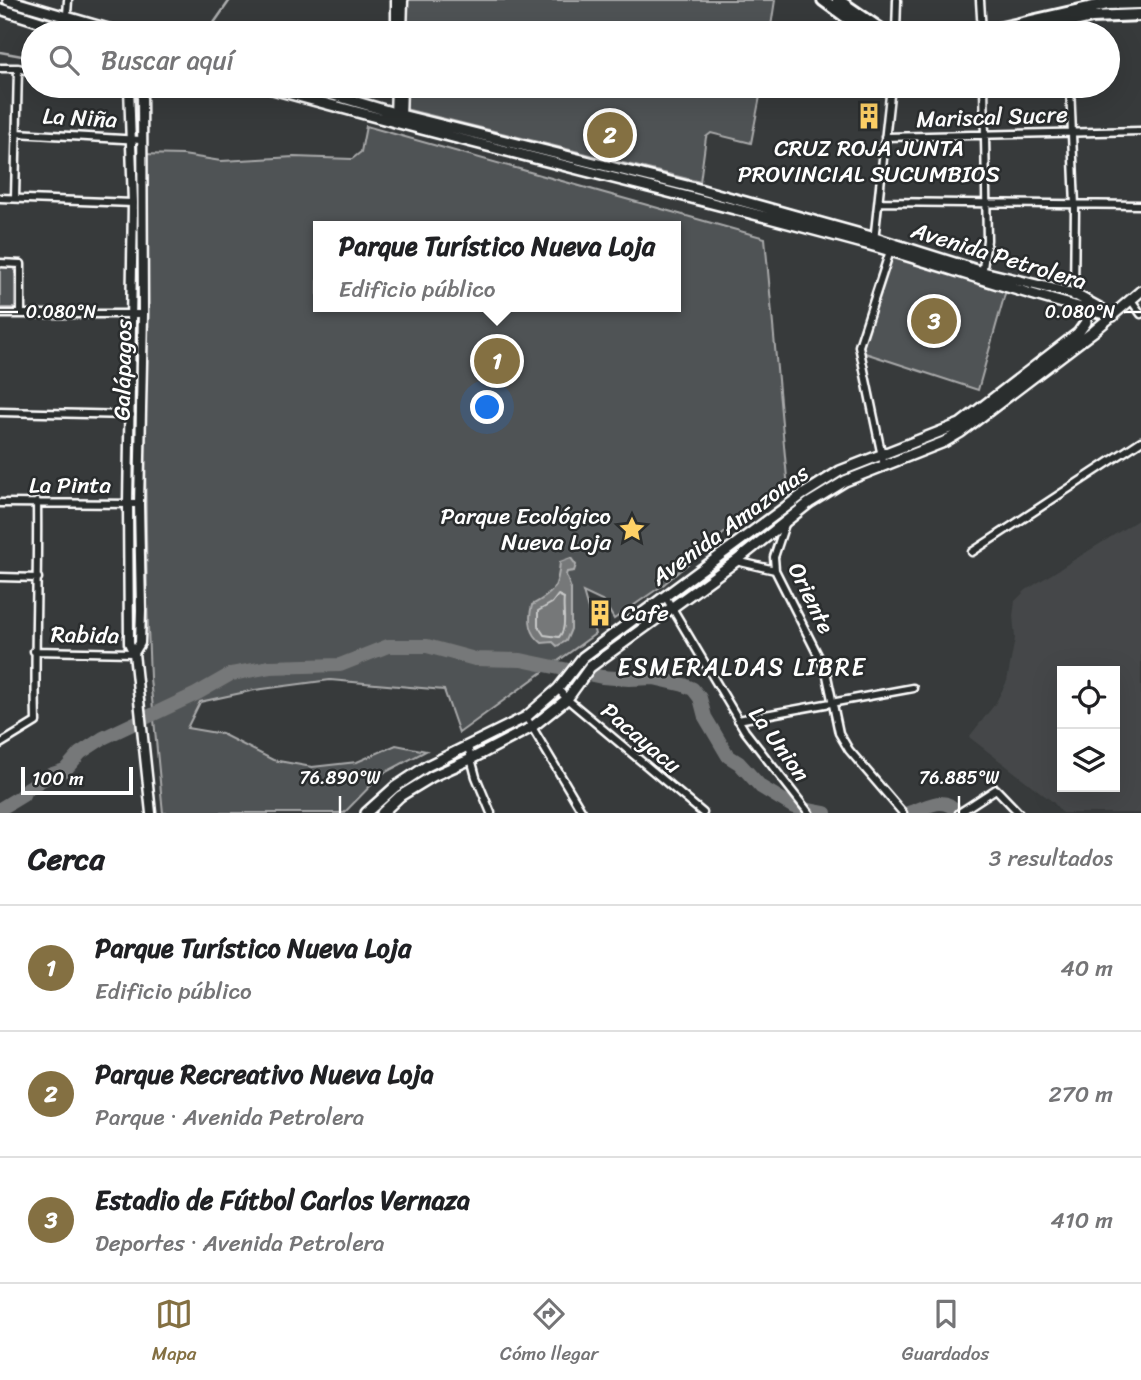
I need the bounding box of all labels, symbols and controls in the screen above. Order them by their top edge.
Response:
search box [21,21,1120,98]
text: Buscar aquí [101,37,234,83]
icon: search [45,41,83,79]
street label: Mariscal Sucre [915,94,1069,140]
street label: La Niña [42,96,119,140]
building icon: CRUZ ROJA JUNTA PROVINCIAL SUCUMBIOS [854,101,884,131]
pin: 2 [587,109,633,161]
place label: CRUZ ROJA JUNTA PROVINCIAL SUCUMBIOS [738,128,1000,195]
street label: Avenida Petrolera [905,210,1092,302]
popup [313,221,681,312]
text: Parque Turístico Nueva Loja [339,223,655,269]
text: Edificio público [339,269,495,310]
pin: 3 [911,295,957,347]
text: 0.080°N [26,296,97,328]
text: 0.080°N [1045,296,1116,328]
street label: Galápagos [102,319,144,421]
pin: 1 [474,335,520,387]
your location [470,390,504,424]
street label: Avenida Amazonas [641,453,818,597]
street label: La Pinta [29,465,111,506]
place label: Parque Ecológico Nueva Loja [440,496,611,563]
place icon: Parque Ecológico Nueva Loja [617,514,647,544]
street label: Oriente [776,555,846,641]
place label: Cafe [621,593,669,634]
building icon: Cafe [585,598,615,628]
street label: Rabida [51,614,120,656]
district label: ESMERALDAS LIBRE [617,646,867,688]
map controls [1057,666,1120,792]
button: locate [1057,666,1120,729]
street label: Pacayacu [591,691,691,785]
street label: La Union [737,697,821,791]
button: layers [1057,729,1120,792]
text: 100 m [32,762,84,795]
text: 76.890°W [300,762,382,794]
text: 76.885°W [919,762,1000,794]
scale bar [21,764,133,796]
text: Cerca [28,832,104,886]
text: 3 resultados [989,838,1113,879]
text: Parque Turístico Nueva Loja [95,925,411,971]
text: 1 [46,948,56,989]
text: 40 m [1060,948,1113,989]
text: Edificio público [95,971,252,1012]
text: Parque Recreativo Nueva Loja [95,1051,434,1097]
text: 2 [44,1074,58,1115]
text: 270 m [1048,1074,1113,1115]
text: Parque · Avenida Petrolera [95,1097,364,1138]
text: Estadio de Fútbol Carlos Vernaza [95,1177,470,1223]
text: 3 [45,1200,57,1241]
text: 410 m [1051,1200,1113,1241]
text: Deportes · Avenida Petrolera [95,1223,384,1264]
tab: Mapa [152,1295,196,1370]
tab: Cómo llegar [500,1295,598,1370]
tab: Guardados [902,1295,989,1370]

